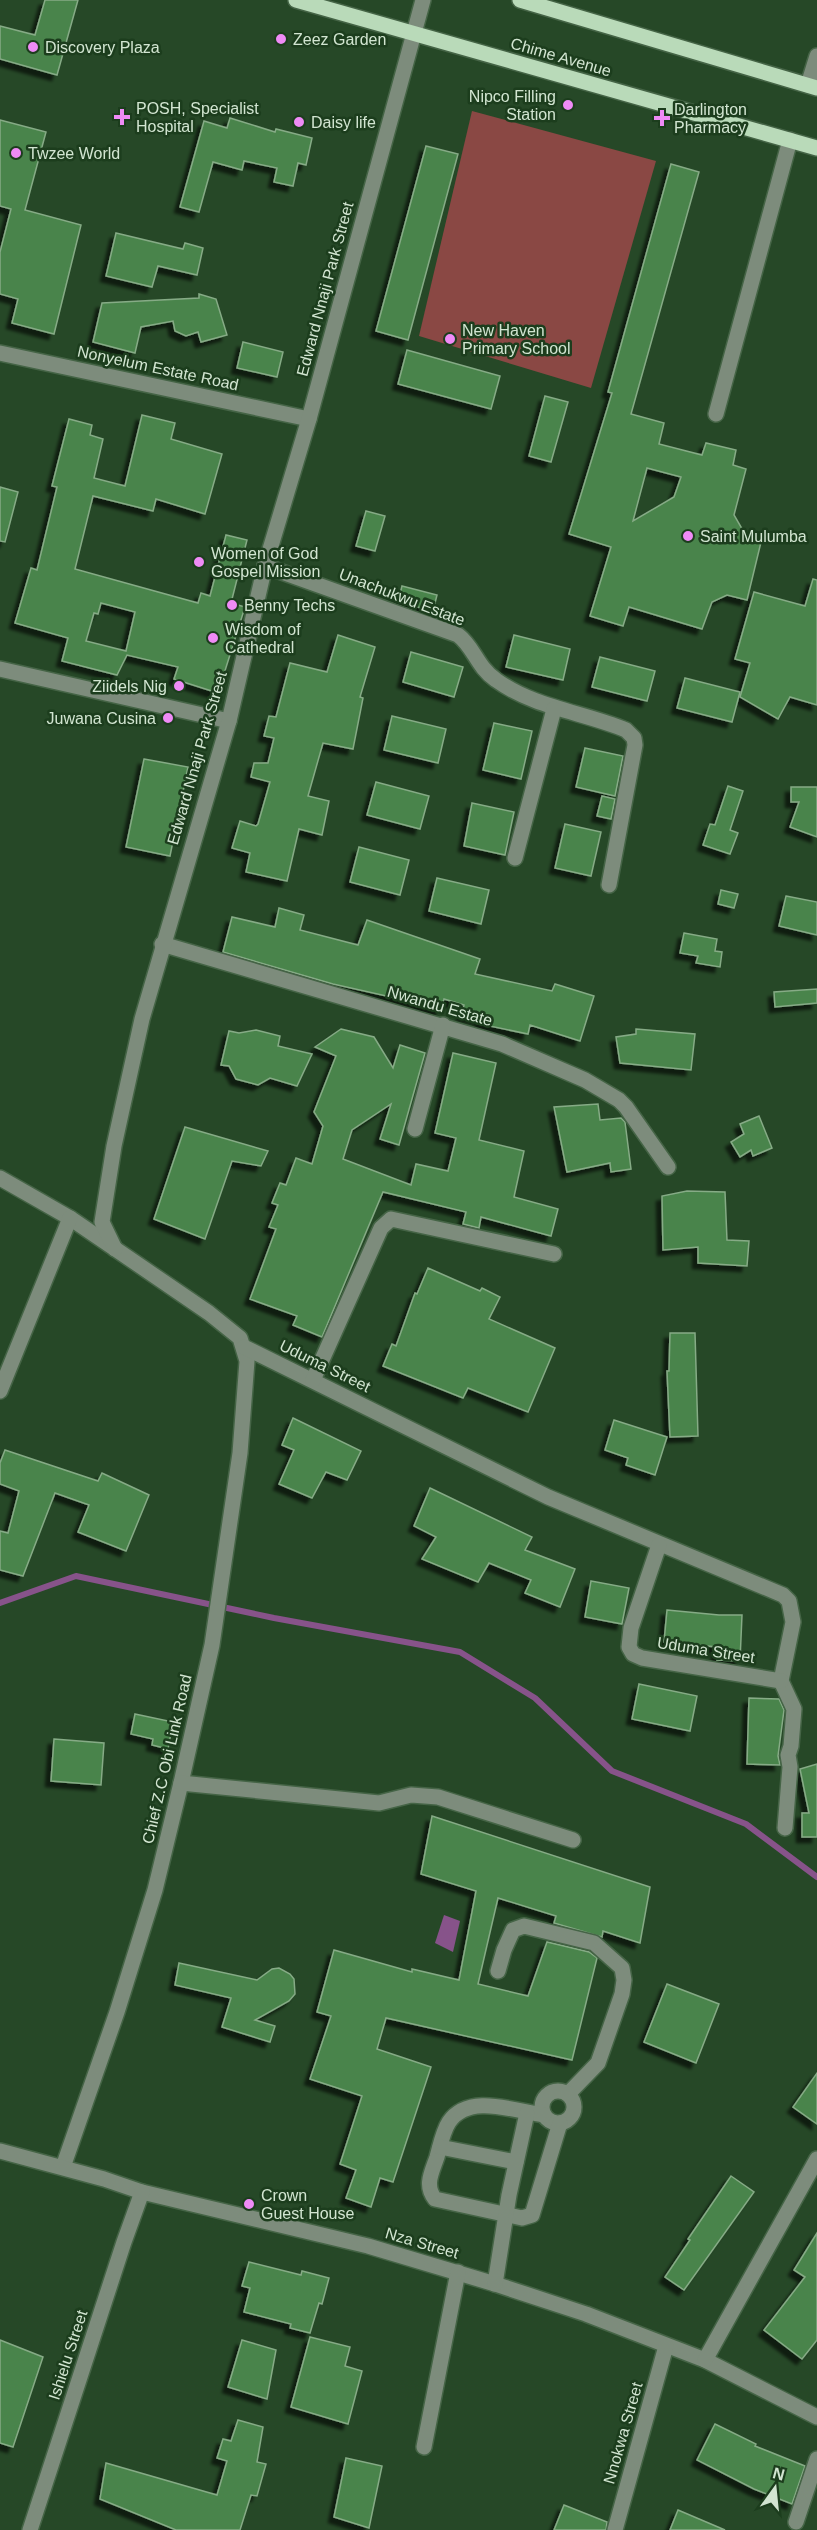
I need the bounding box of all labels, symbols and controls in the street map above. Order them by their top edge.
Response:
place label: Zeez Garden [293,31,386,48]
marker: Zeez Garden [274,32,288,46]
street label: Chime Avenue [509,35,613,79]
place label: Discovery Plaza [45,39,160,56]
marker: Discovery Plaza [26,40,40,54]
place label: Nipco Filling Station [469,88,556,123]
marker: Nipco Filling Station [561,98,575,112]
place label: POSH, Specialist Hospital [136,100,259,135]
place label: Darlington Pharmacy [674,101,747,136]
marker: POSH, Specialist Hospital [113,108,131,126]
marker: Darlington Pharmacy [655,111,669,125]
place label: Daisy life [311,114,376,131]
marker: Daisy life [292,115,306,129]
place label: Twzee World [28,145,120,162]
marker: Twzee World [9,146,23,160]
street label: Edward Nnaji Park Street [294,200,357,378]
place label: New Haven Primary School [462,322,570,357]
marker: New Haven Primary School [443,332,457,346]
street label: Nonyelum Estate Road [76,343,240,393]
place label: Saint Mulumba [700,528,807,545]
marker: Saint Mulumba [681,529,695,543]
place label: Women of God Gospel Mission [211,545,320,580]
marker: Women of God Gospel Mission [192,555,206,569]
street label: Unachukwu Estate [337,565,467,629]
place label: Benny Techs [244,597,335,614]
marker: Benny Techs [225,598,239,612]
place label: Wisdom of Cathedral [225,621,301,656]
marker: Wisdom of Cathedral [206,631,220,645]
street label: Edward Nnaji Park Street [164,669,230,847]
place label: Ziidels Nig [92,678,167,695]
marker: Ziidels Nig [172,679,186,693]
place label: Juwana Cusina [47,710,156,727]
marker: Juwana Cusina [161,711,175,725]
street label: Nwandu Estate [386,983,495,1029]
street label: Uduma Street [277,1337,374,1396]
street label: Uduma Street [656,1634,757,1666]
street label: Chief Z.C Obi Link Road [139,1673,195,1845]
place label: Crown Guest House [261,2187,354,2222]
marker: Crown Guest House [242,2197,256,2211]
street label: Nza Street [383,2224,461,2262]
street label: Ishielu Street [45,2307,91,2402]
street label: Nnokwa Street [600,2380,646,2486]
north arrow [745,2458,805,2518]
text: N [771,2464,787,2484]

